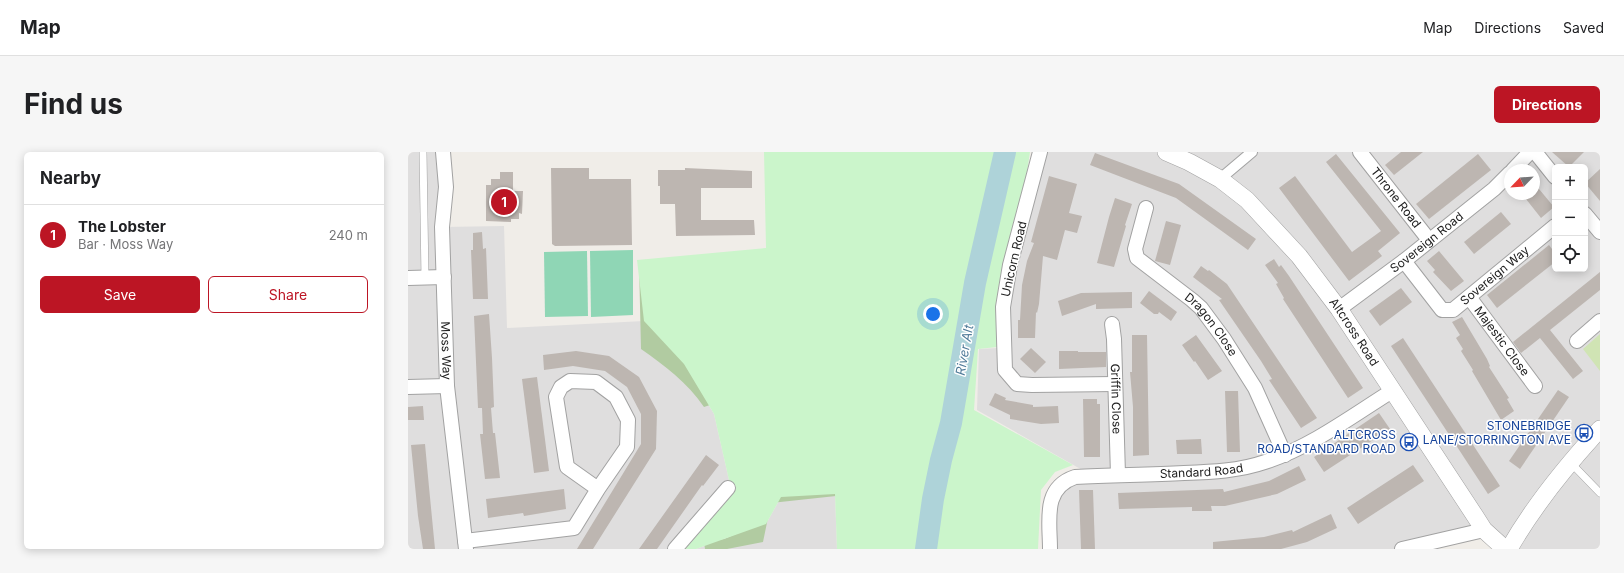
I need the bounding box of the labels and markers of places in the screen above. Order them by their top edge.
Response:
pin: 1 [491,187,517,217]
place label: STONEBRIDGE LANE/STORRINGTON AVE [1423,418,1571,447]
bus stop icon: STONEBRIDGE LANE/STORRINGTON AVE [1574,423,1594,443]
place label: ALTCROSS ROAD/STANDARD ROAD [1257,427,1396,456]
bus stop icon: ALTCROSS ROAD/STANDARD ROAD [1399,432,1419,452]

